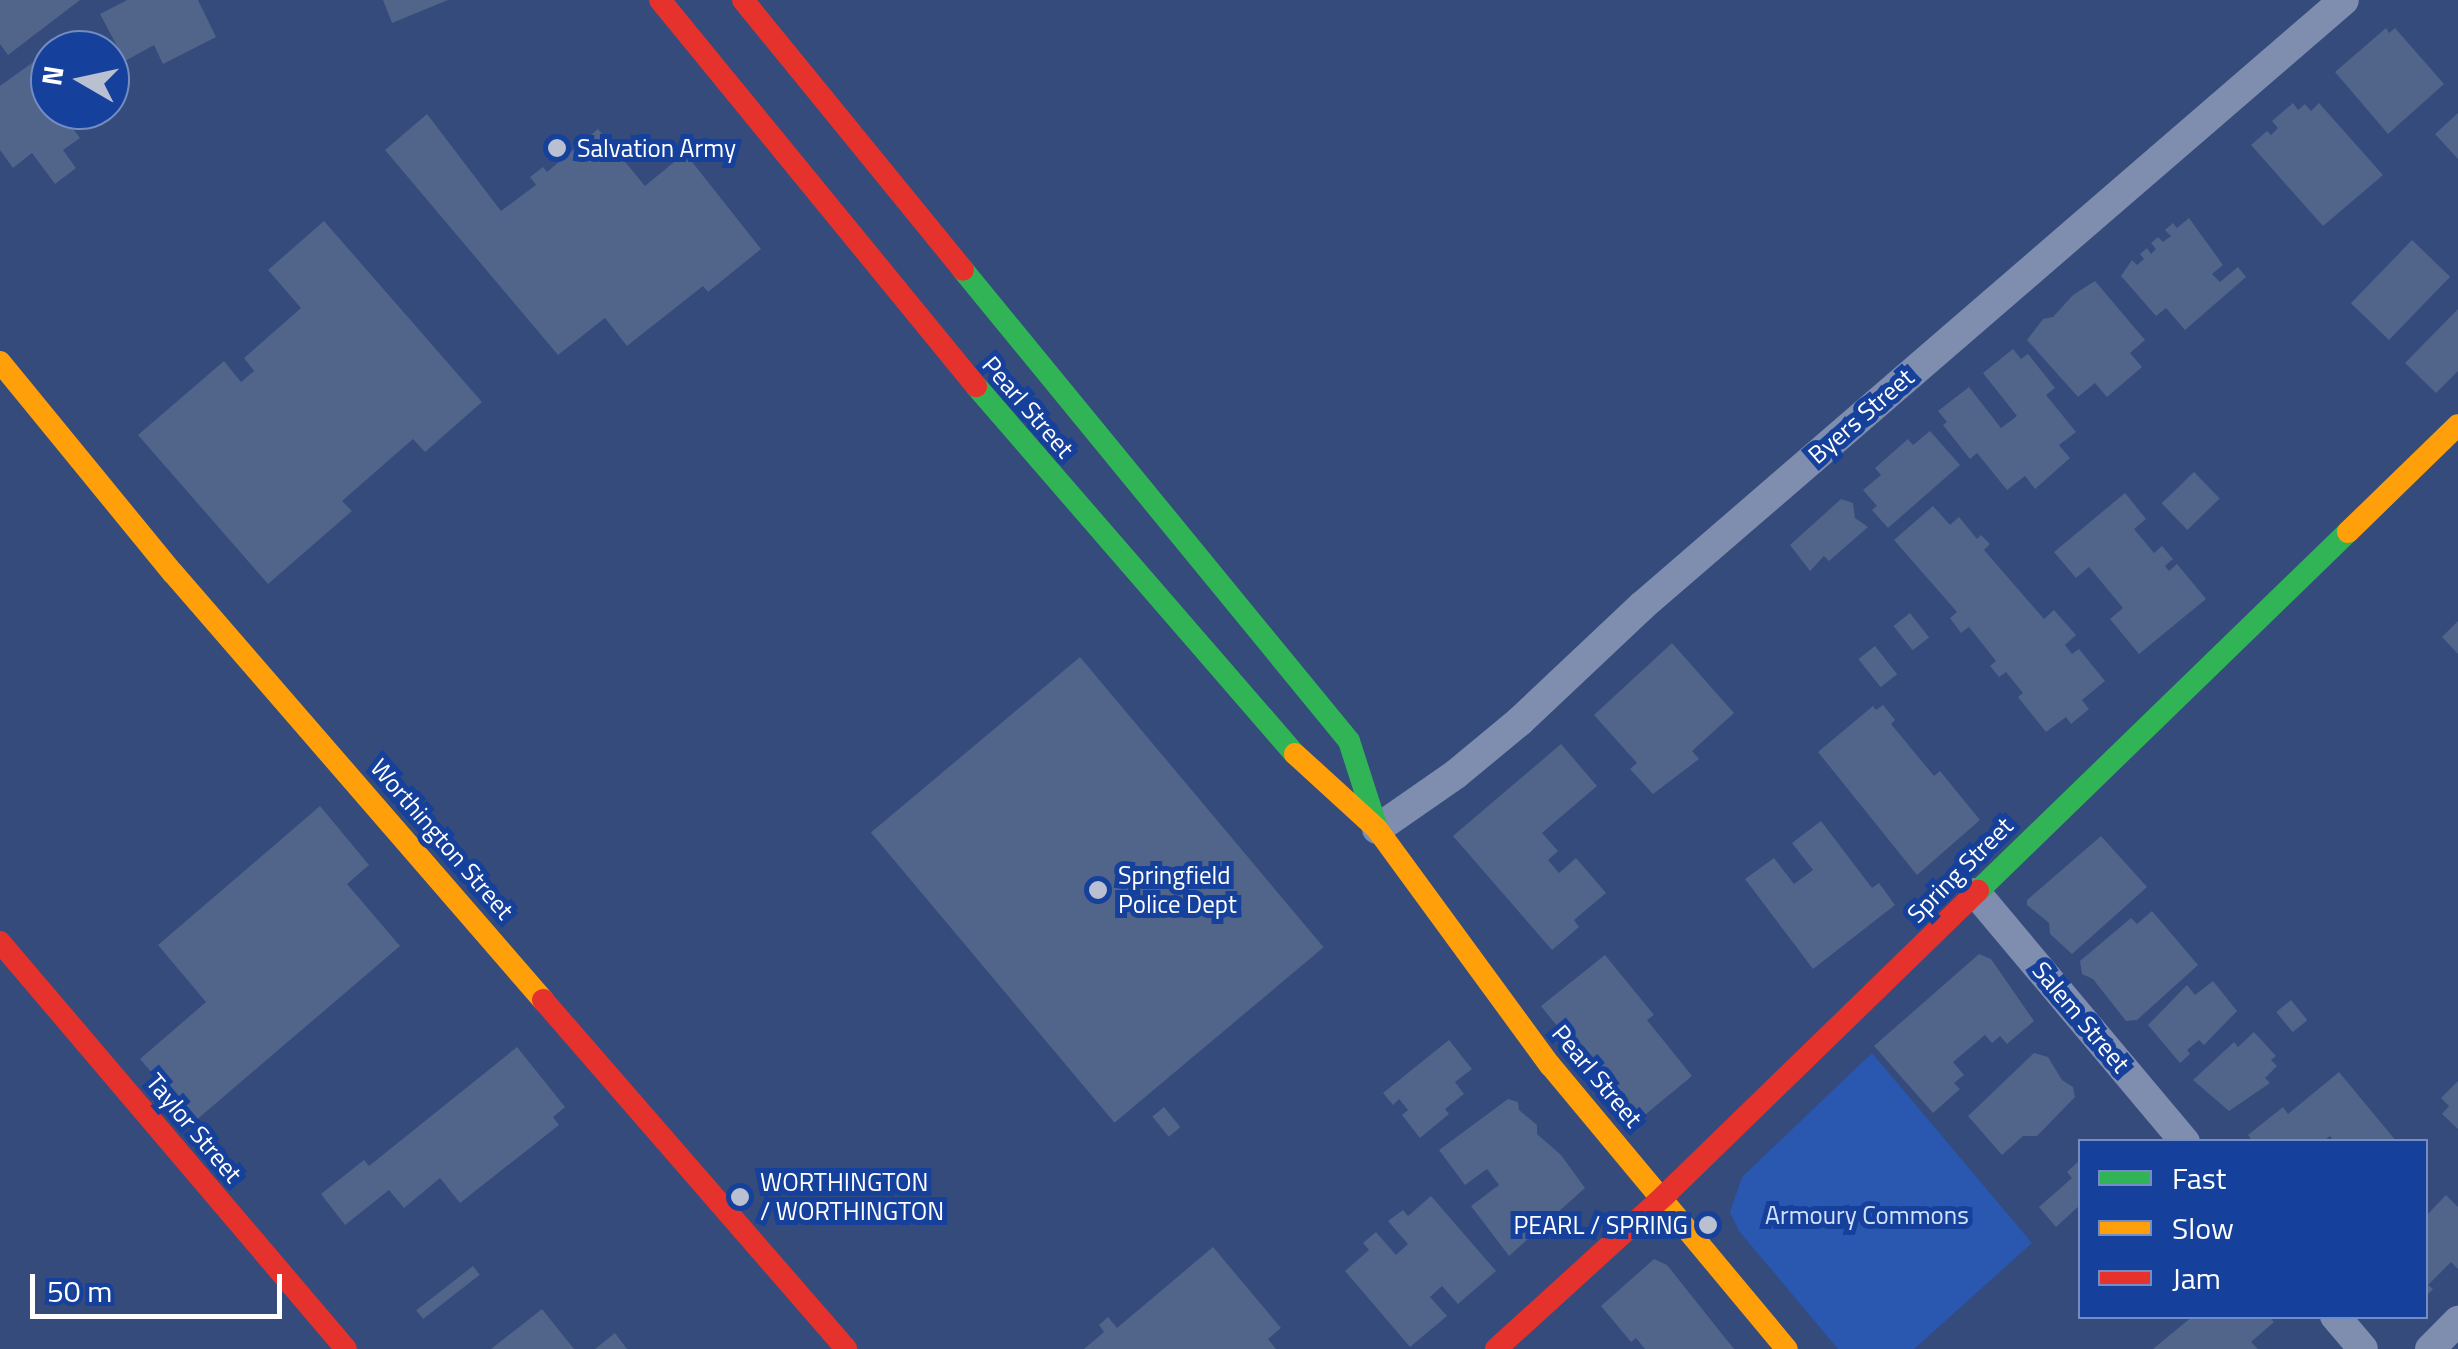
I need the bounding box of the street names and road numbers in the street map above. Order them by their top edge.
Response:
street label: Pearl Street [976,350,1080,464]
street label: Byers Street [1802,362,1920,470]
street label: Worthington Street [364,753,520,925]
street label: Spring Street [1901,811,2019,929]
street label: Salem Street [2026,956,2136,1078]
street label: Pearl Street [1546,1019,1648,1133]
street label: Taylor Street [140,1067,248,1189]

